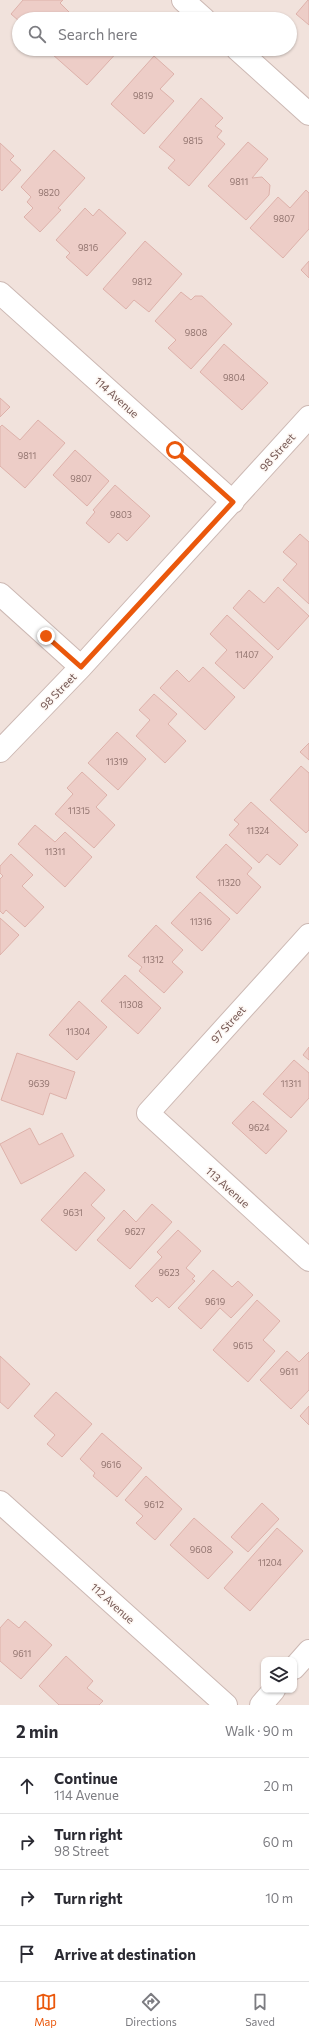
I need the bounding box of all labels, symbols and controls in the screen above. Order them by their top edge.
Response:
search box [12,12,297,56]
icon: search [26,23,48,45]
text: Search here [58,25,137,43]
house number: 9819 [133,90,153,101]
house number: 9815 [183,135,203,146]
house number: 9811 [230,176,248,187]
house number: 9820 [38,187,60,198]
house number: 9807 [273,213,295,224]
house number: 9816 [78,242,98,253]
house number: 9812 [132,276,152,287]
house number: 9808 [185,327,207,338]
house number: 9804 [223,372,246,383]
street label: 114 Avenue [92,374,142,420]
street label: 98 Street [257,430,298,474]
route start [166,441,184,459]
house number: 9811 [18,450,36,461]
house number: 9807 [70,473,92,484]
house number: 9803 [110,509,132,520]
route end [37,627,55,645]
house number: 11407 [235,649,259,660]
street label: 98 Street [37,669,79,712]
house number: 11319 [106,756,128,767]
house number: 11315 [68,805,90,816]
house number: 11324 [246,825,270,836]
house number: 11311 [45,846,65,857]
house number: 11320 [217,877,241,888]
house number: 11316 [190,916,212,927]
house number: 11312 [142,954,164,965]
house number: 11308 [119,999,143,1010]
street label: 97 Street [208,1002,248,1045]
house number: 11304 [66,1026,91,1037]
house number: 9639 [28,1078,50,1089]
house number: 11311 [281,1078,301,1089]
house number: 9624 [248,1122,270,1133]
street label: 113 Avenue [203,1164,253,1210]
house number: 9631 [63,1207,83,1218]
house number: 9627 [125,1226,146,1237]
house number: 9623 [158,1267,180,1278]
house number: 9619 [205,1296,225,1307]
house number: 9615 [233,1340,253,1351]
house number: 9611 [280,1366,298,1377]
house number: 9616 [101,1459,121,1470]
house number: 9612 [144,1499,164,1510]
house number: 9608 [190,1544,212,1555]
house number: 11204 [258,1557,283,1568]
street label: 112 Avenue [88,1580,138,1626]
house number: 9611 [13,1648,31,1659]
map controls [261,1657,297,1693]
button: layers [261,1657,297,1693]
text: 2 min [16,1721,58,1742]
text: Walk · 90 m [225,1723,293,1739]
text: Continue [54,1769,118,1787]
icon: ahead [16,1775,38,1797]
text: 20 m [264,1778,293,1794]
text: 114 Avenue [54,1787,119,1803]
text: Turn right [54,1825,123,1843]
icon: right [16,1831,38,1853]
text: 60 m [263,1834,293,1850]
text: 98 Street [54,1843,109,1859]
icon: right [16,1887,38,1909]
text: Turn right [54,1889,123,1907]
text: 10 m [265,1890,293,1906]
icon: arrive [16,1943,38,1965]
text: Arrive at destination [54,1945,196,1963]
tab: Map [34,1991,57,2028]
tab: Directions [125,1991,177,2028]
tab: Saved [245,1991,275,2028]

